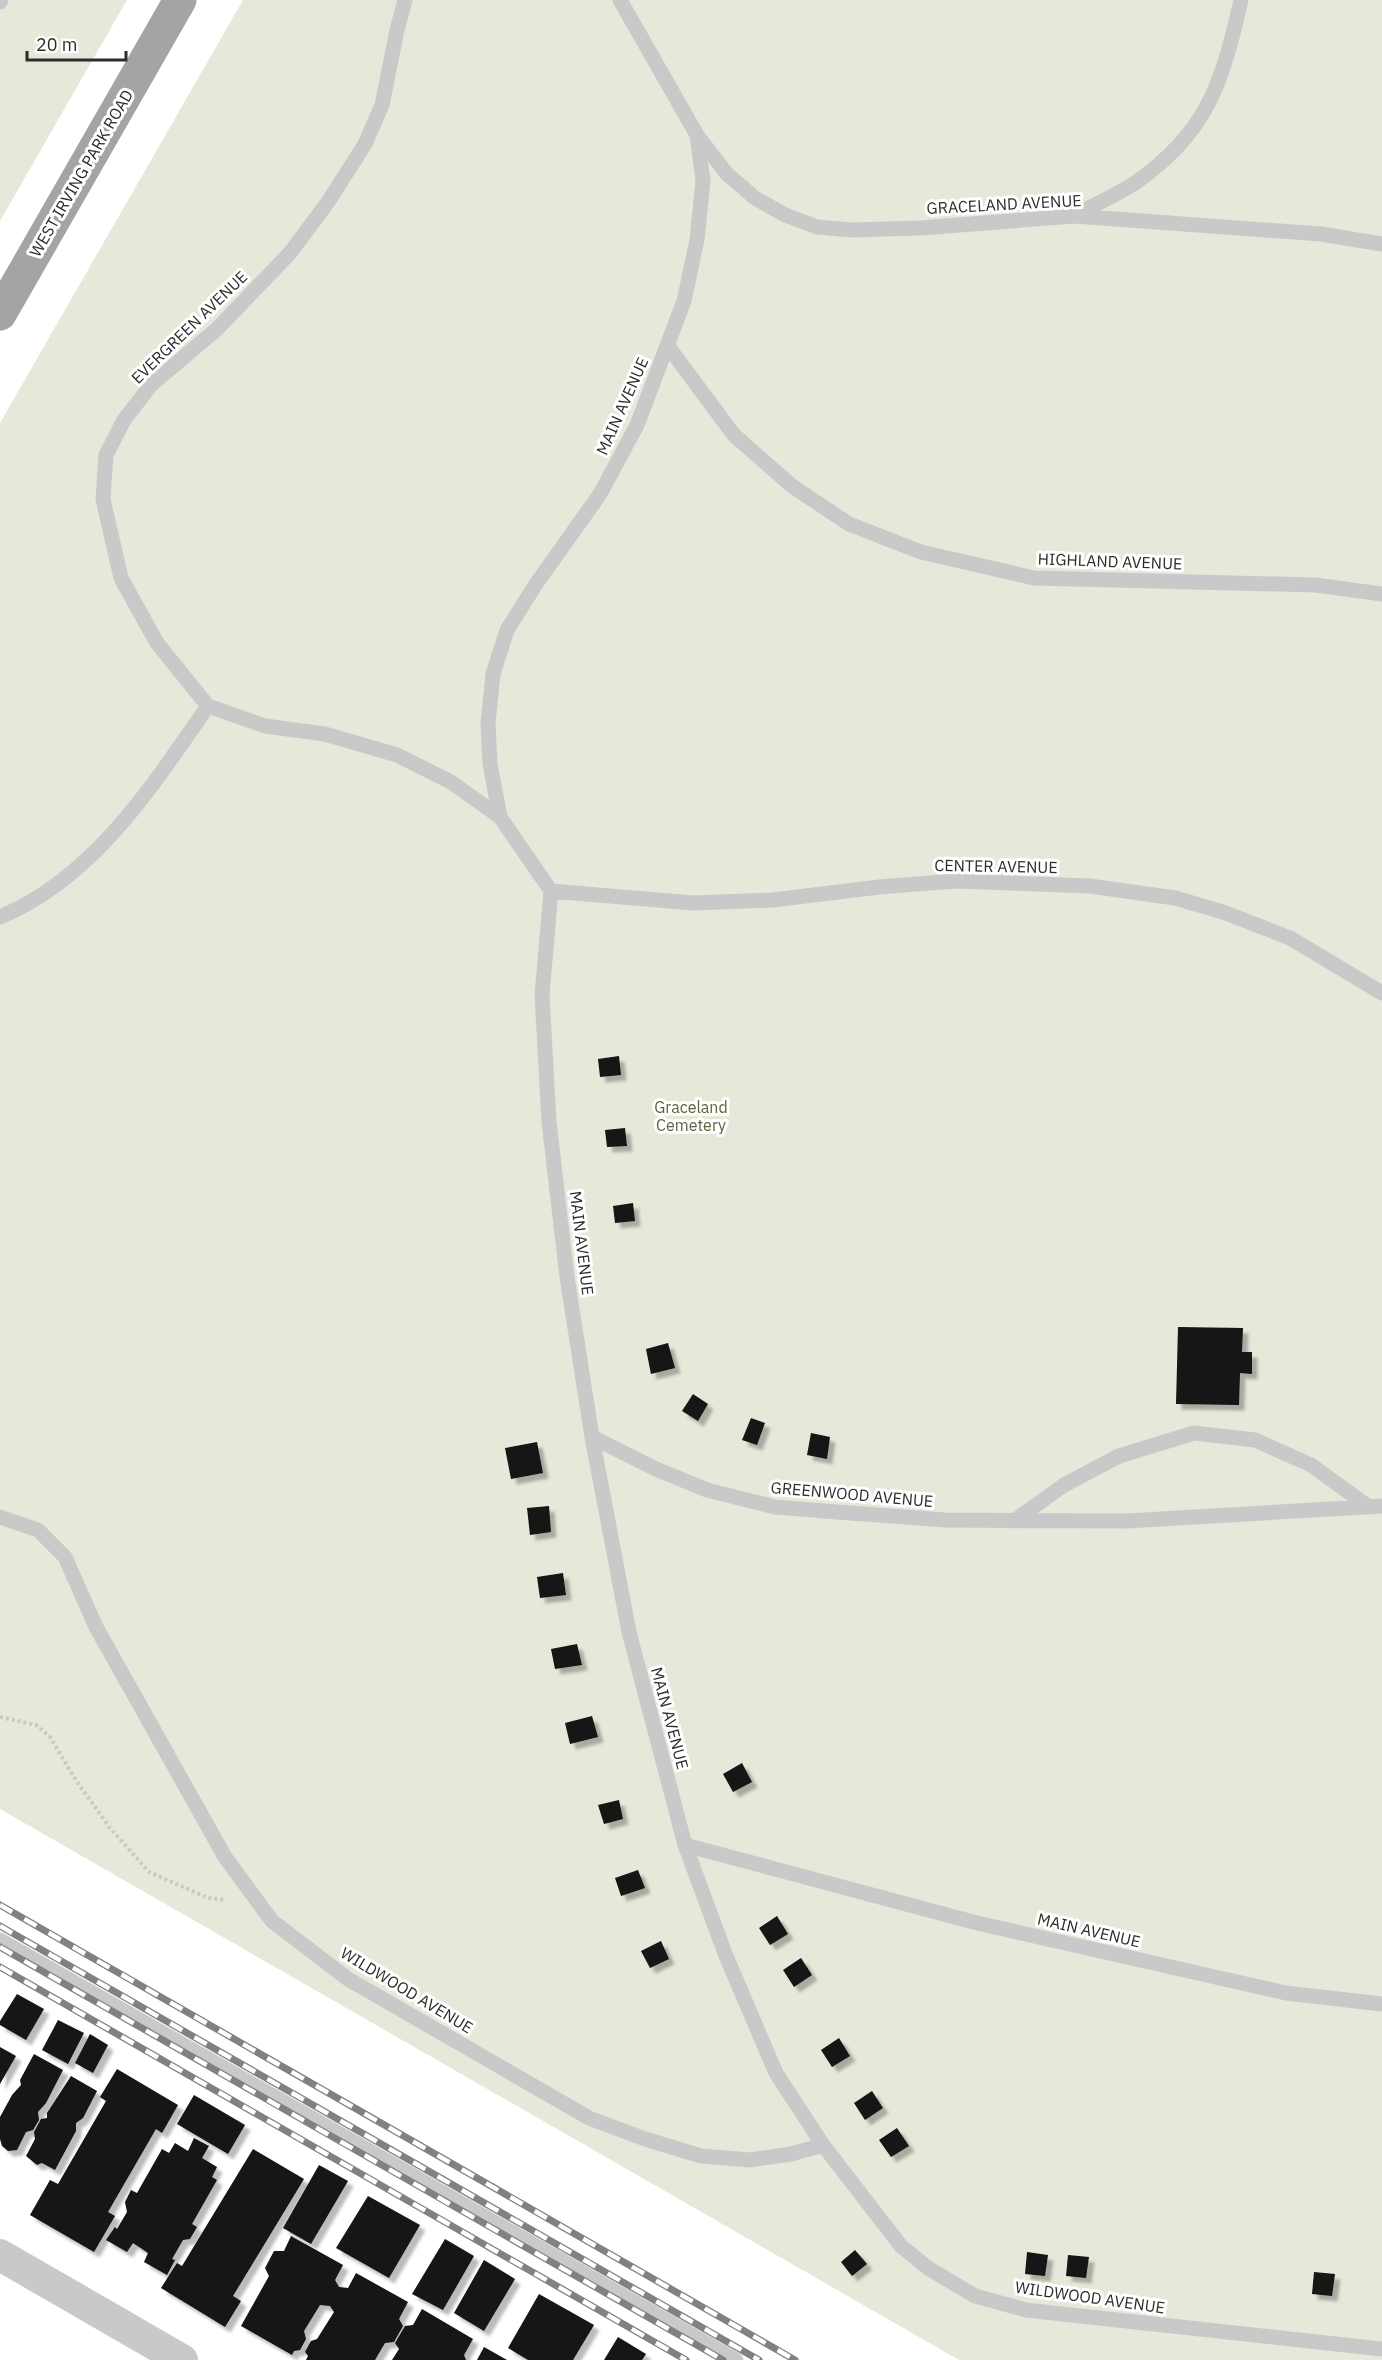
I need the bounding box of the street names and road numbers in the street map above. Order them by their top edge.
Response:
street label: WEST IRVING PARK ROAD [25,86,137,260]
street label: GRACELAND AVENUE [926,190,1082,218]
street label: EVERGREEN AVENUE [127,266,251,388]
street label: MAIN AVENUE [592,354,652,458]
street label: HIGHLAND AVENUE [1037,548,1183,574]
street label: CENTER AVENUE [934,855,1058,877]
street label: MAIN AVENUE [566,1190,598,1296]
street label: GREENWOOD AVENUE [770,1477,934,1511]
street label: MAIN AVENUE [647,1665,693,1771]
street label: MAIN AVENUE [1036,1908,1142,1952]
street label: WILDWOOD AVENUE [337,1943,477,2037]
street label: WILDWOOD AVENUE [1014,2277,1166,2317]

